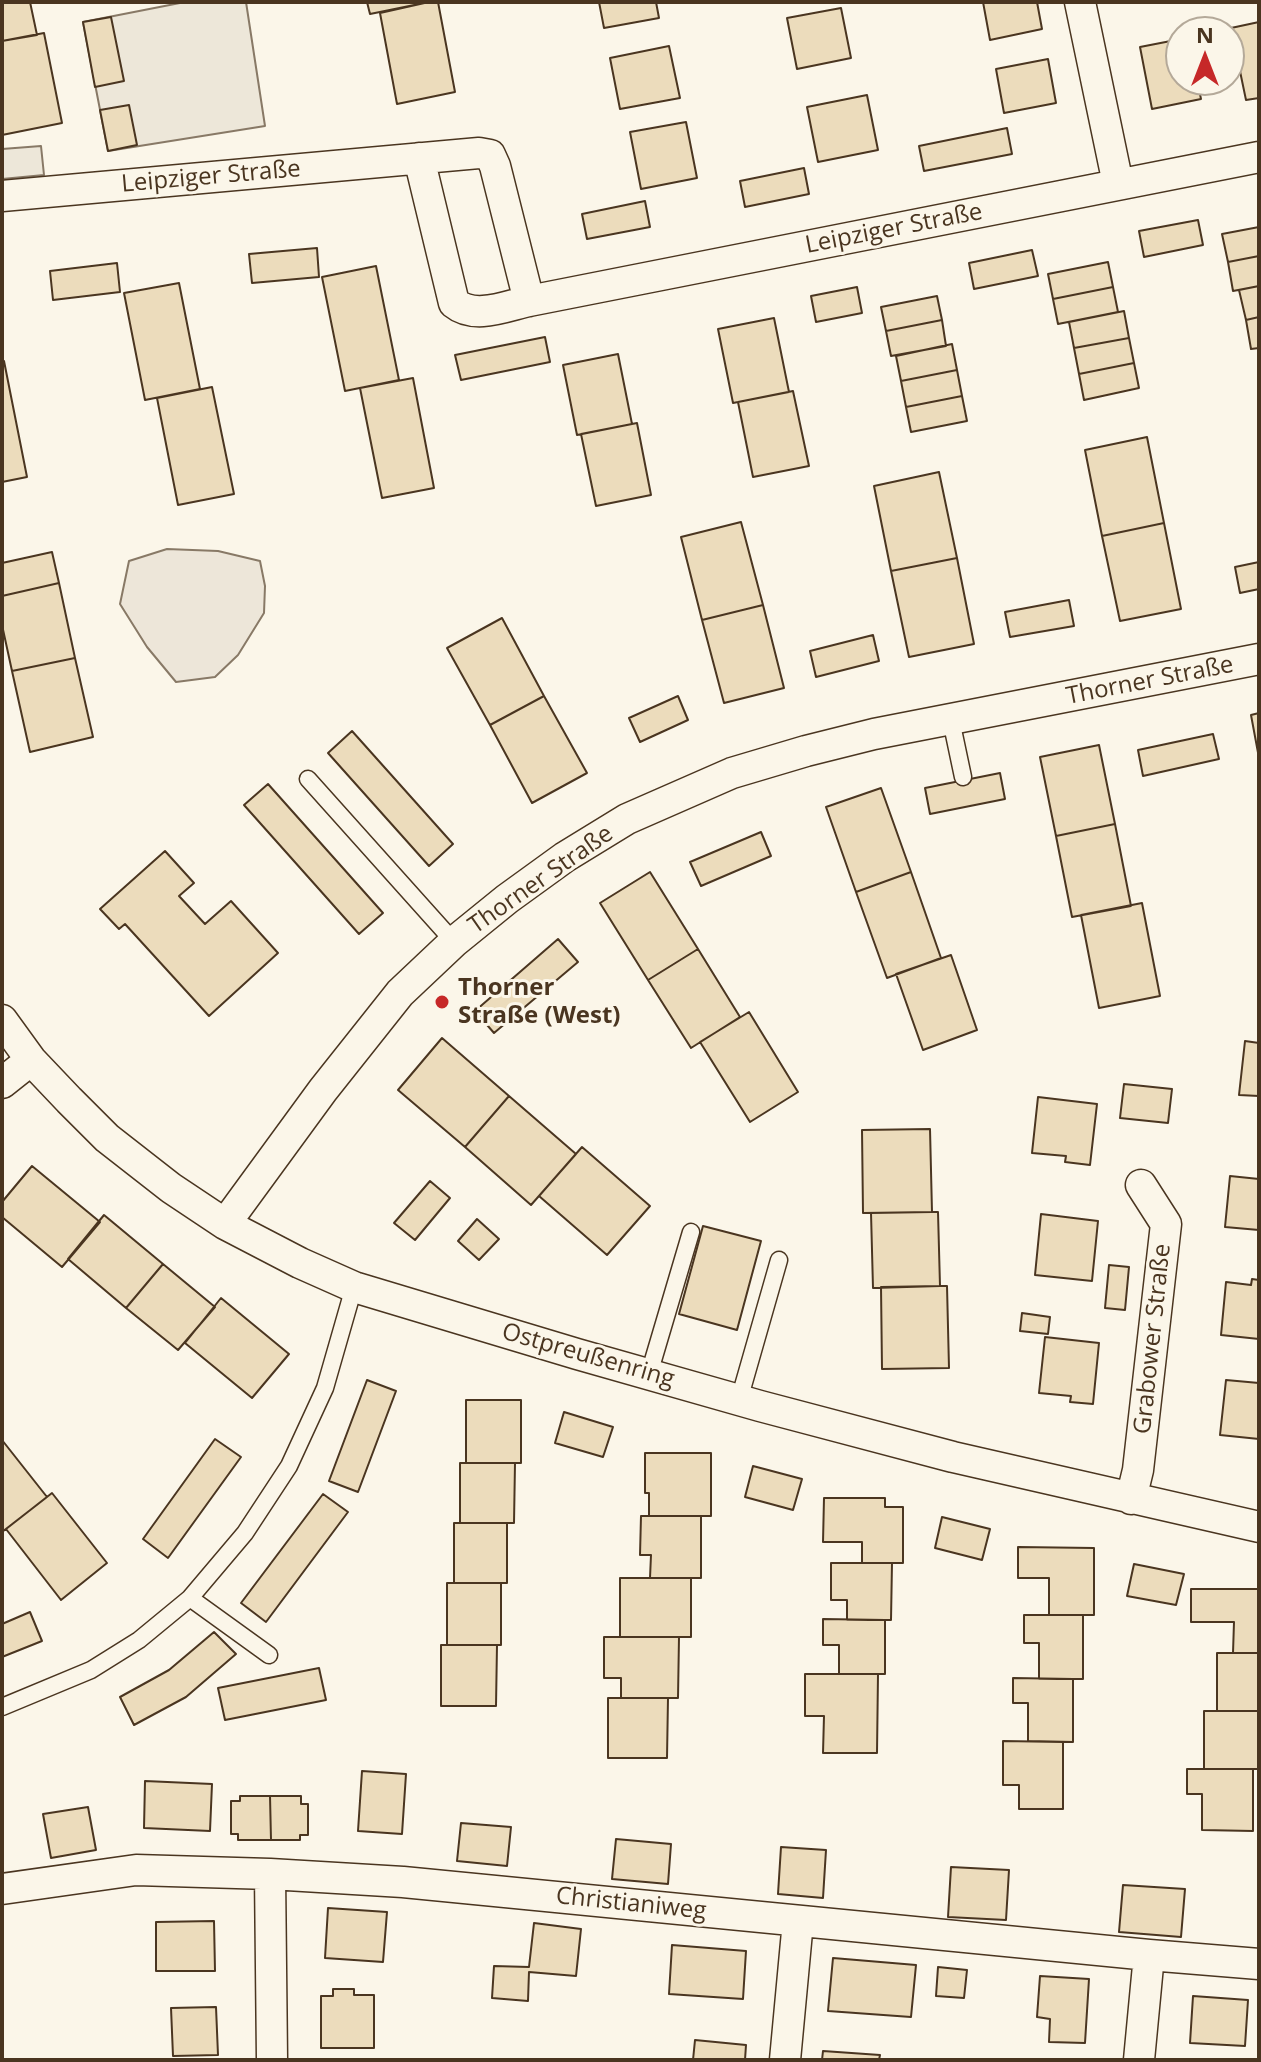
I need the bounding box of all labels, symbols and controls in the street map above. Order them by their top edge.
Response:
north arrow [1165,16,1245,96]
text: N [1196,19,1214,49]
street label: Leipziger Straße [120,155,302,199]
street label: Leipziger Straße [803,198,985,260]
street label: Thorner Straße [1064,651,1236,711]
street label: Thorner Straße [463,820,619,940]
place label: Thorner Straße (West) [458,974,621,1030]
marker: Thorner Straße (West) [433,993,451,1011]
street label: Grabower Straße [1129,1242,1177,1436]
street label: Ostpreußenring [498,1318,678,1394]
street label: Christianiweg [554,1882,708,1926]

